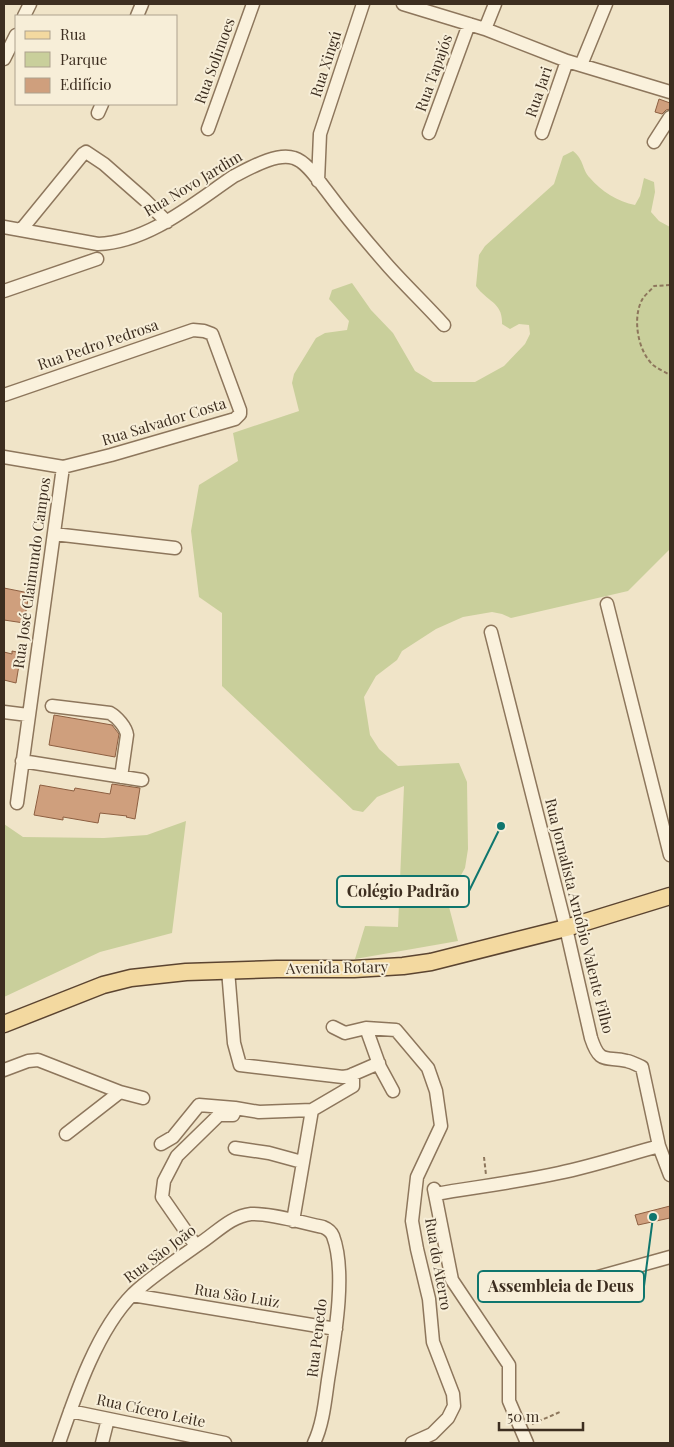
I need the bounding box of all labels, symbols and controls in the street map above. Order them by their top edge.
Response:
legend [15,15,178,105]
street label: Rua Solimoes [189,15,239,106]
text: Rua [60,24,86,44]
street label: Rua Xingú [305,28,345,99]
street label: Rua Tapajós [410,31,456,114]
text: Parque [60,49,107,69]
street label: Rua Jari [520,63,556,120]
text: Edifício [60,74,112,94]
street label: Rua Novo Jardim [139,145,246,221]
street label: Rua Pedro Pedrosa [35,314,161,374]
street label: Rua Salvador Costa [99,392,229,449]
street label: Rua José Claimundo Campos [8,476,54,670]
street label: Rua Jornalista Arnóbio Valente Filho [541,796,619,1035]
callout: Colégio Padrão [337,876,469,907]
text: Colégio Padrão [347,880,459,901]
street label: Avenida Rotary [285,956,389,978]
street label: Rua do Aterro [421,1216,457,1311]
street label: Rua São João [119,1219,200,1287]
callout: Assembleia de Deus [478,1271,644,1302]
text: Assembleia de Deus [487,1275,634,1296]
street label: Rua São Luiz [193,1278,281,1312]
street label: Rua Penedo [301,1297,331,1378]
street label: Rua Cícero Leite [95,1389,208,1431]
scale bar [499,1400,583,1432]
text: 50 m [507,1406,540,1426]

